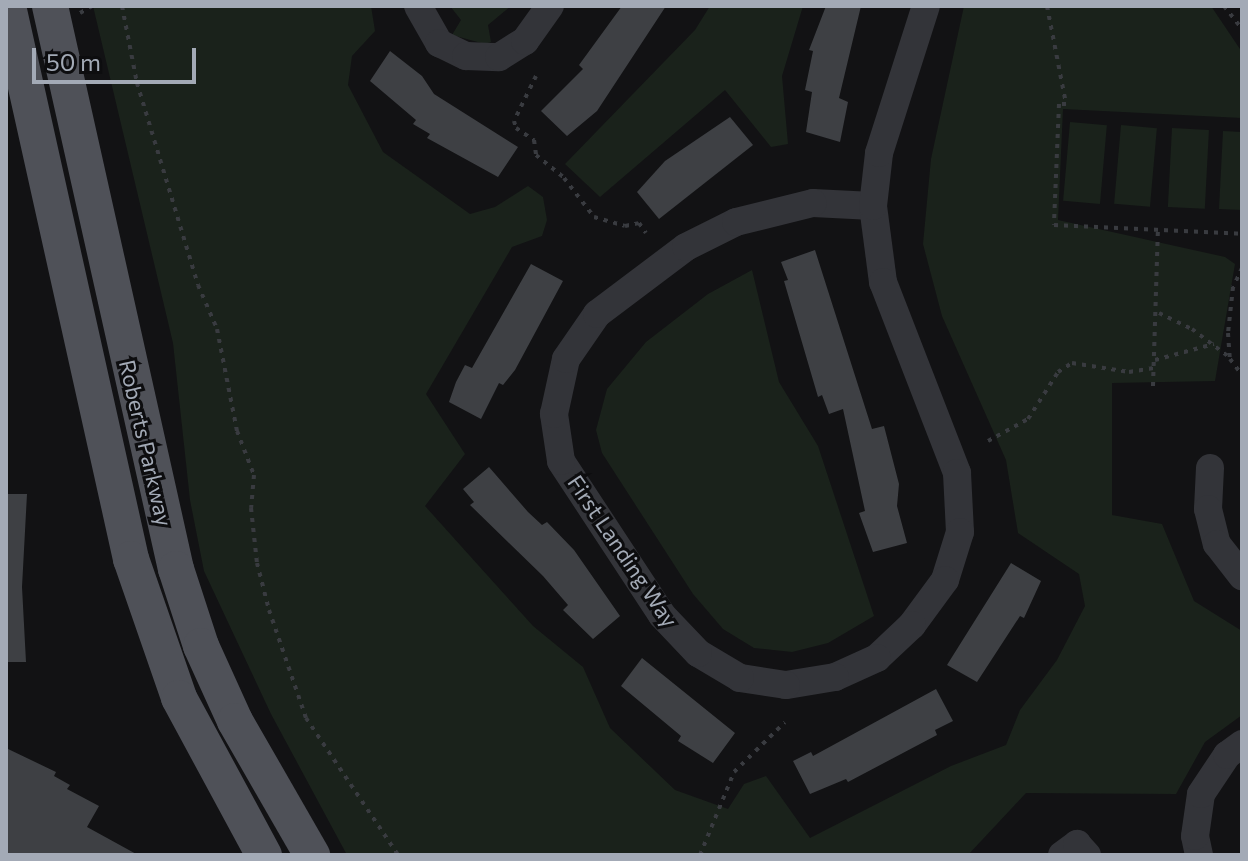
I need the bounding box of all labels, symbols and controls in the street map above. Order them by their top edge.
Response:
scale bar [36,32,200,82]
text: 50 m [46,47,101,76]
street label: Roberts Parkway [114,357,178,529]
street label: First Landing Way [562,470,684,632]

